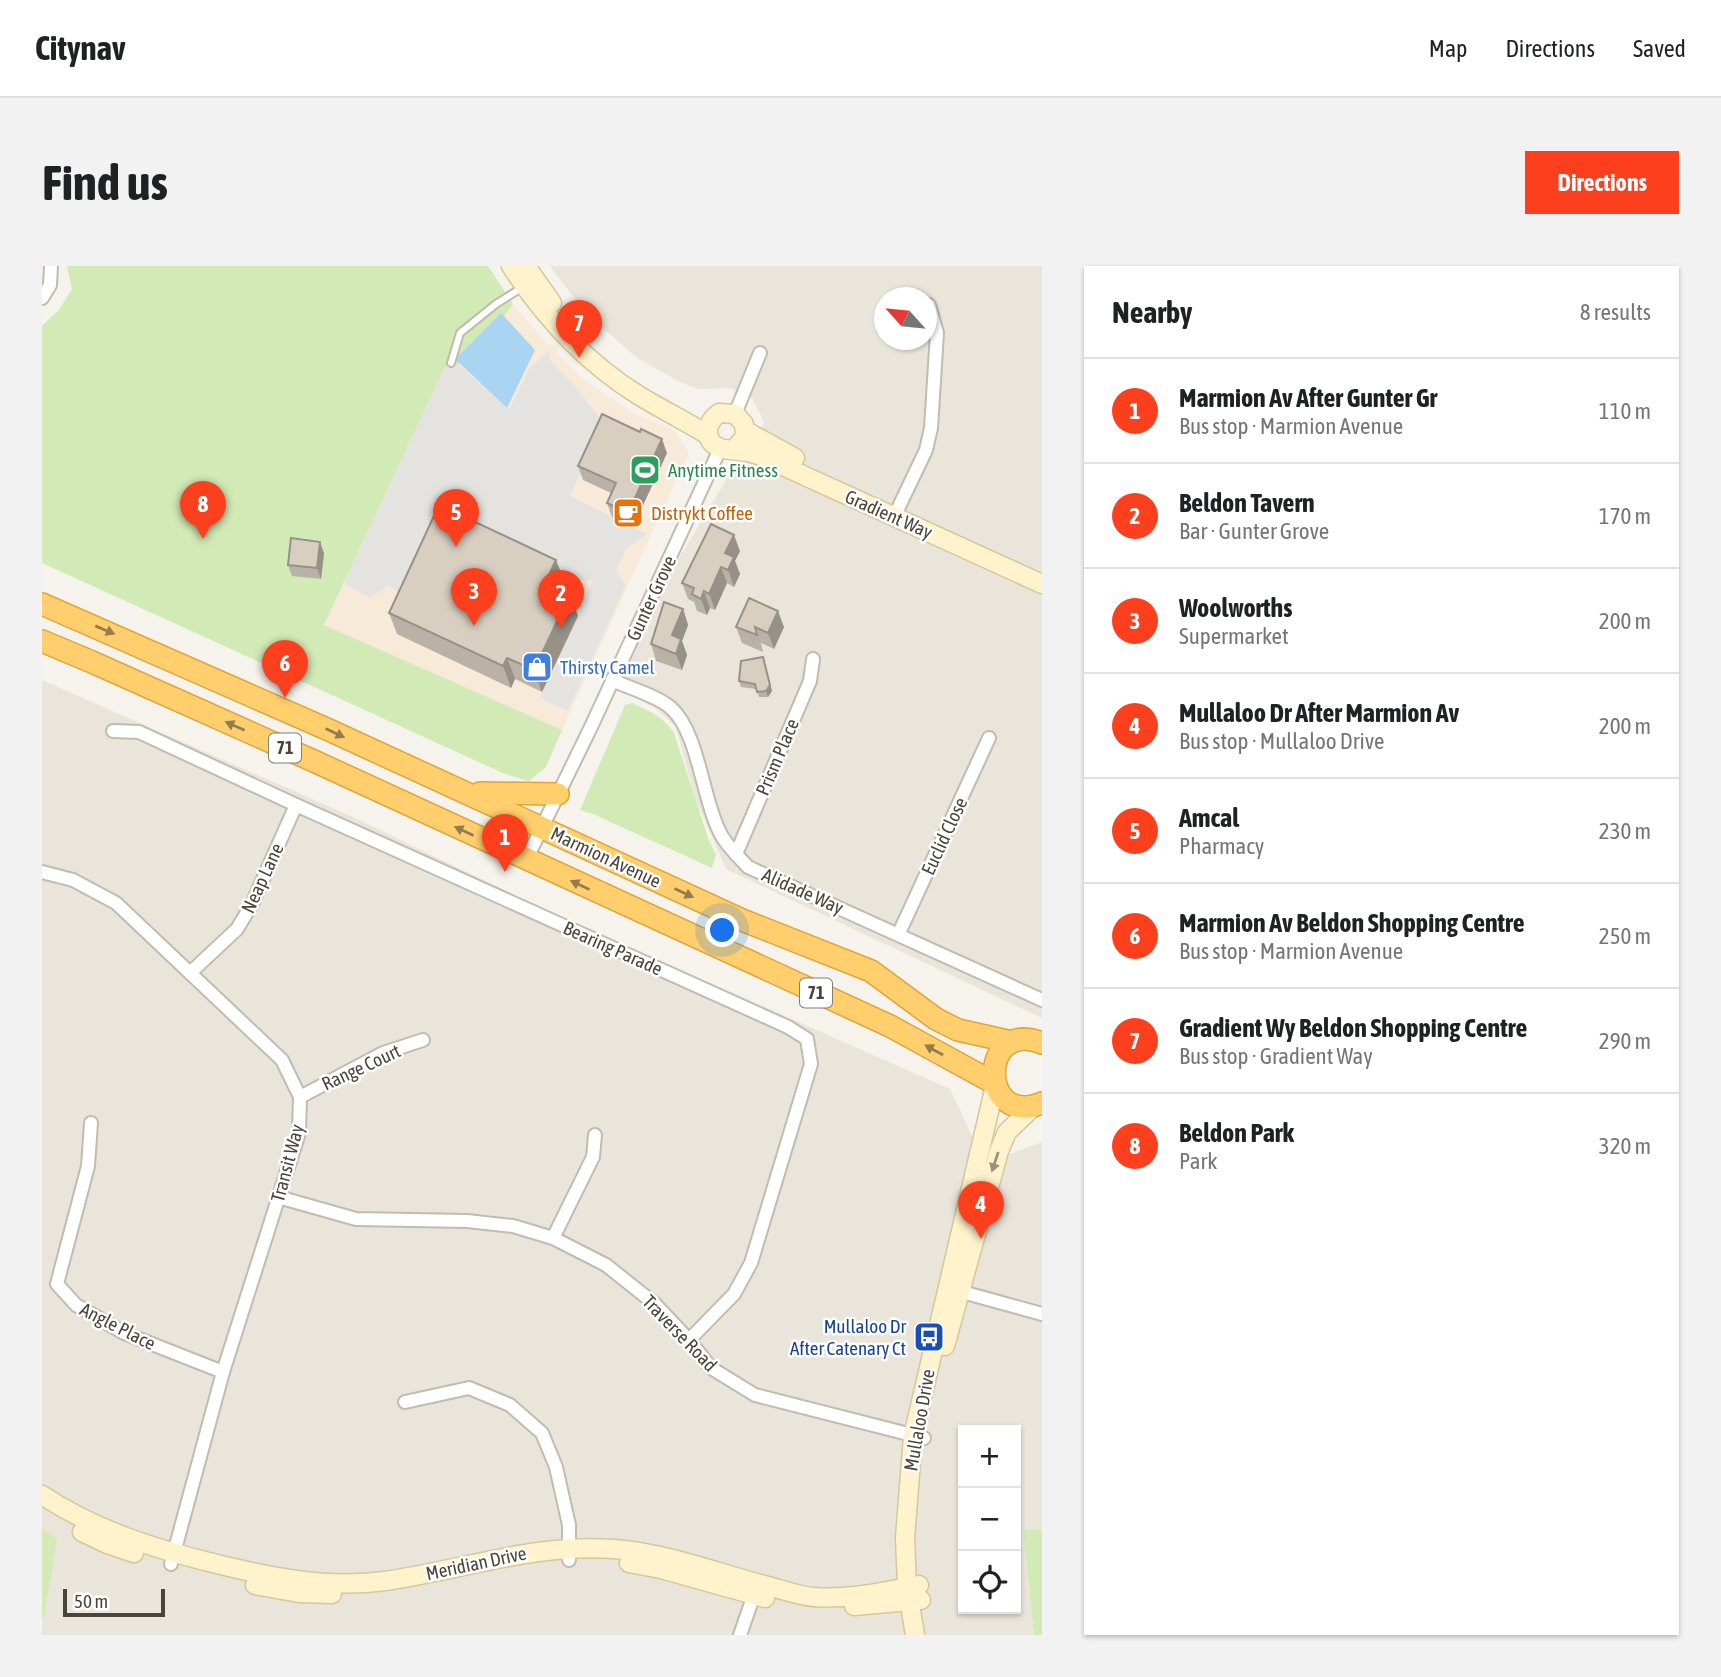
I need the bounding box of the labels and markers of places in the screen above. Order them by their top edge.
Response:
pin: 7 [556,300,602,358]
sports icon: Anytime Fitness [628,453,662,487]
place label: Anytime Fitness [668,459,778,481]
pin: 8 [180,481,226,539]
pin: 5 [433,489,479,547]
cafe icon: Distrykt Coffee [611,496,645,530]
place label: Distrykt Coffee [651,502,753,524]
pin: 3 [451,568,497,626]
pin: 2 [538,570,584,628]
pin: 6 [262,640,308,698]
shop icon: Thirsty Camel [520,650,554,684]
place label: Thirsty Camel [560,656,655,678]
pin: 1 [482,814,528,872]
pin: 4 [958,1181,1004,1239]
place label: Mullaloo Dr After Catenary Ct [790,1315,906,1359]
bus stop icon: Mullaloo Dr After Catenary Ct [912,1320,946,1354]

